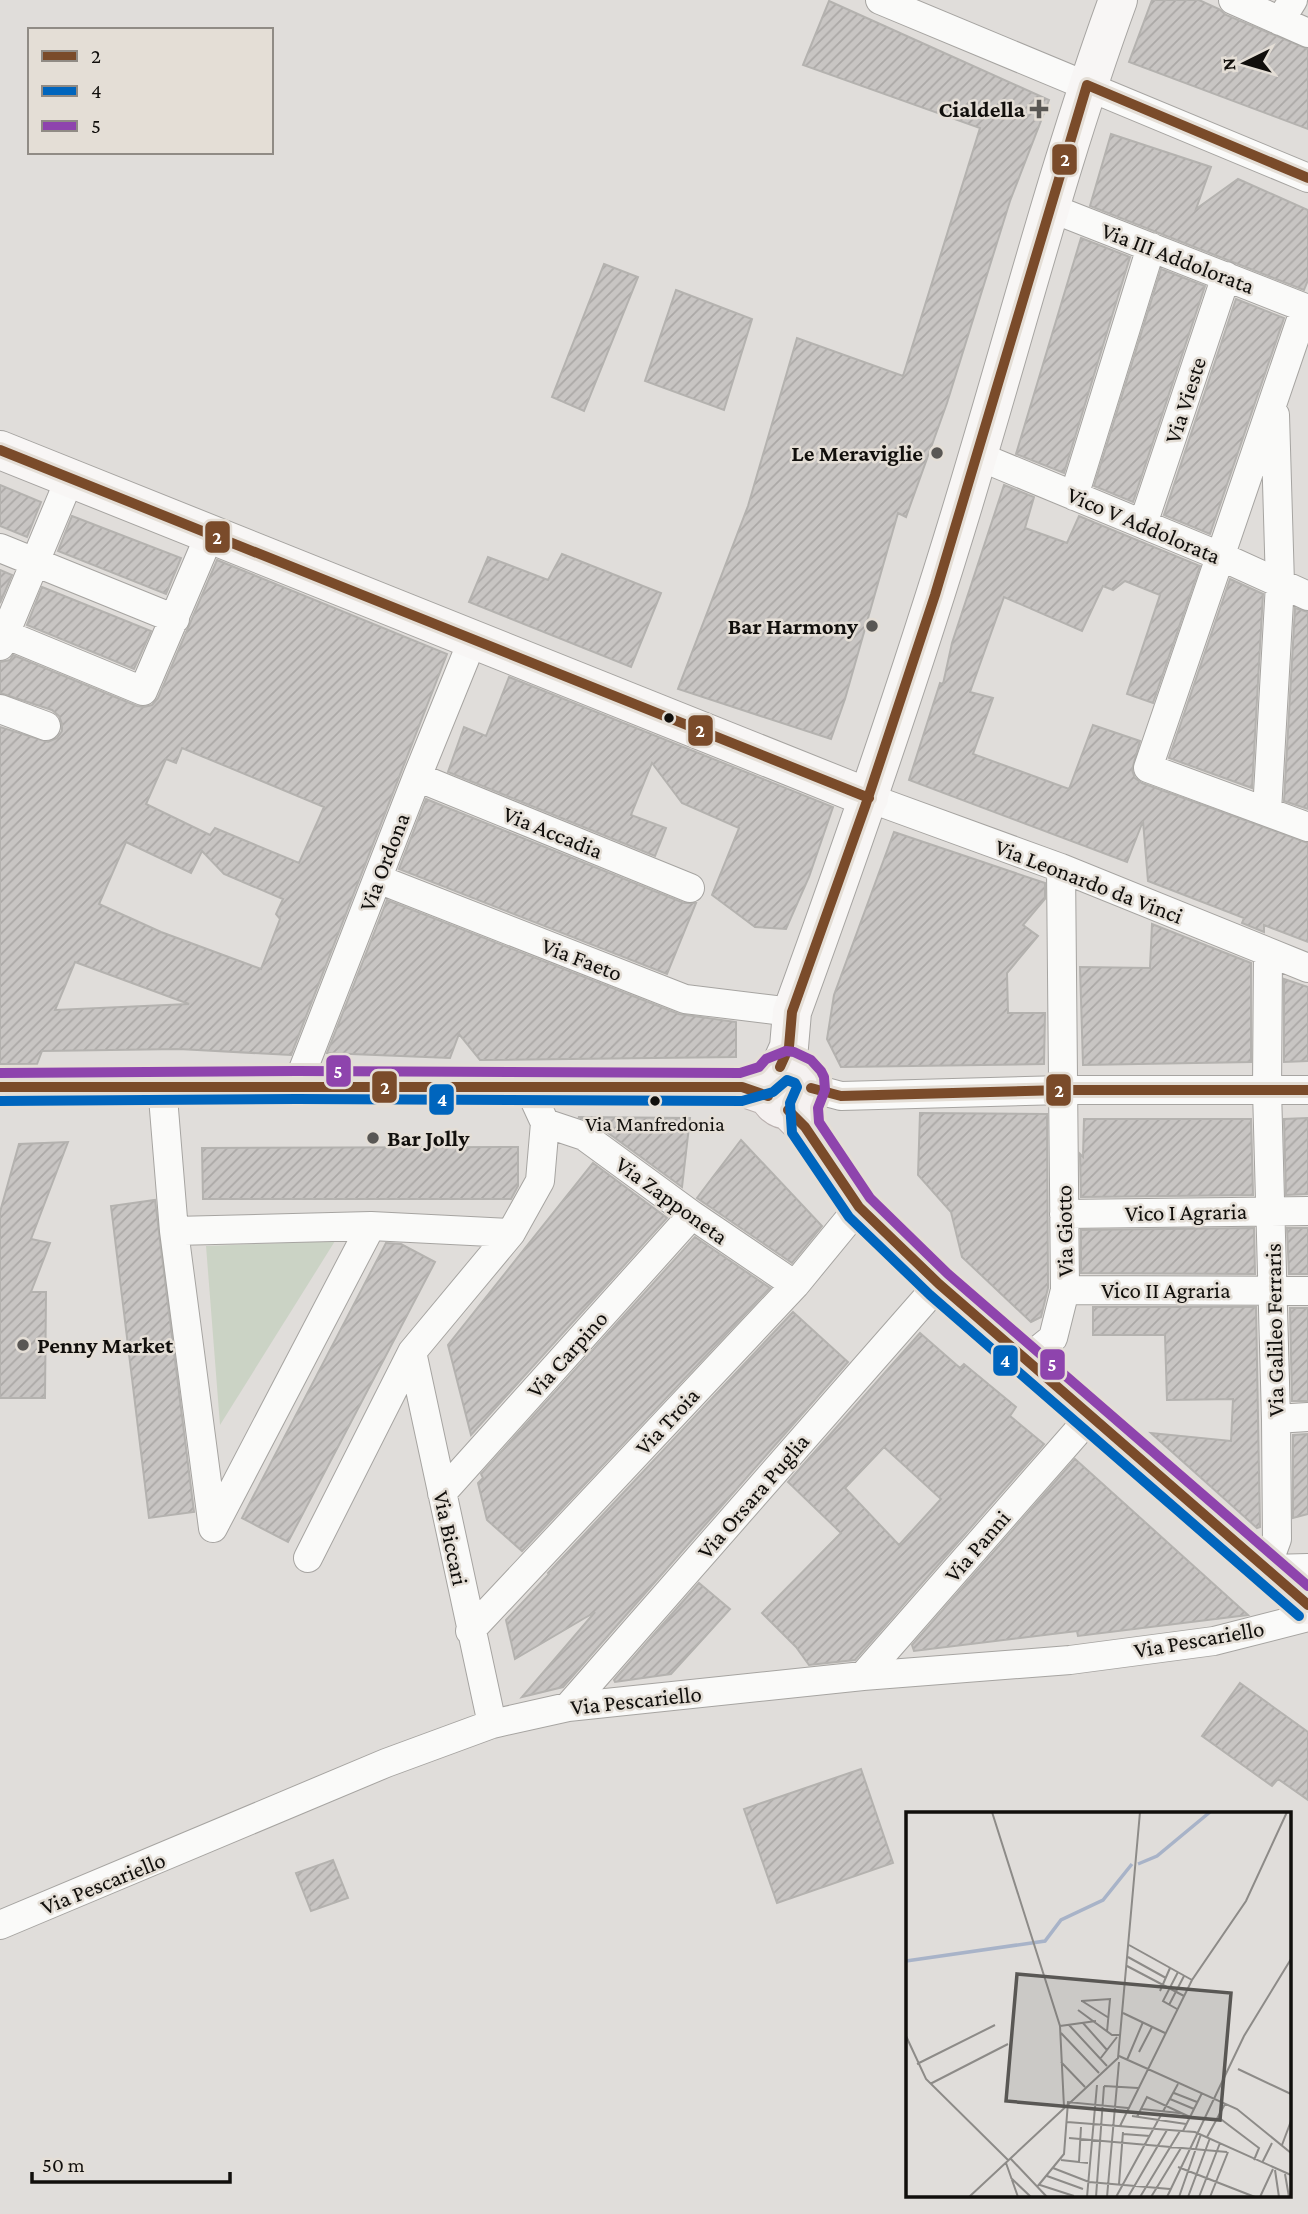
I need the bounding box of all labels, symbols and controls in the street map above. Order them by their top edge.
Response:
legend [28,28,273,154]
north arrow [1210,28,1280,98]
text: 2 [91,44,101,68]
text: N [1218,57,1240,72]
text: 4 [91,79,102,103]
place label: Cialdella [939,96,1026,122]
marker: Cialdella [1031,101,1047,117]
text: 5 [91,114,101,138]
line badge: 2 [1051,143,1078,176]
text: 2 [1060,149,1070,170]
street label: Via III Addolorata [1098,217,1258,299]
street label: Via Vieste [1159,354,1211,446]
place label: Le Meraviglie [791,440,923,466]
marker: Le Meraviglie [929,445,945,461]
street label: Vico V Addolorata [1063,481,1225,569]
line badge: 2 [204,520,231,554]
text: 2 [212,527,222,548]
place label: Bar Harmony [728,613,859,639]
marker: Bar Harmony [864,618,880,634]
unlabelled marker [662,711,676,725]
line badge: 2 [687,714,714,747]
text: 2 [695,720,705,741]
street label: Via Accadia [499,800,607,864]
street label: Via Ordona [353,809,415,915]
street label: Via Leonardo da Vinci [991,833,1187,929]
street label: Via Faeto [538,932,626,986]
line badge: 5 [325,1054,352,1088]
text: 5 [333,1061,343,1082]
line badge: 2 [371,1070,398,1104]
line badge: 2 [1045,1073,1072,1107]
text: 2 [380,1077,390,1098]
text: 2 [1054,1080,1064,1101]
line badge: 4 [428,1083,455,1116]
text: 4 [437,1089,447,1110]
marker: Via Manfredonia [648,1094,662,1108]
place label: Via Manfredonia [585,1112,725,1136]
place label: Bar Jolly [387,1125,470,1151]
marker: Bar Jolly [365,1130,381,1146]
street label: Via Zapponeta [611,1151,734,1250]
street label: Via Giotto [1050,1185,1078,1277]
street label: Vico I Agraria [1125,1198,1248,1226]
street label: Via Galileo Ferraris [1259,1243,1289,1417]
street label: Vico II Agraria [1101,1277,1231,1303]
street label: Via Carpino [521,1305,613,1403]
place label: Penny Market [37,1332,174,1358]
marker: Penny Market [15,1337,31,1353]
line badge: 4 [992,1344,1019,1377]
line badge: 5 [1039,1348,1066,1381]
text: 4 [1000,1350,1010,1371]
text: 5 [1047,1354,1057,1375]
street label: Via Troia [630,1382,705,1460]
street label: Via Orsara Puglia [692,1428,815,1564]
street label: Via Biccari [428,1488,474,1588]
street label: Via Panni [939,1505,1015,1587]
street label: Via Pescariello [1132,1615,1266,1663]
street label: Via Pescariello [569,1680,703,1720]
inset map [906,1812,1290,2196]
street label: Via Pescariello [37,1846,169,1920]
scale bar [32,2140,229,2184]
text: 50 m [42,2153,85,2177]

